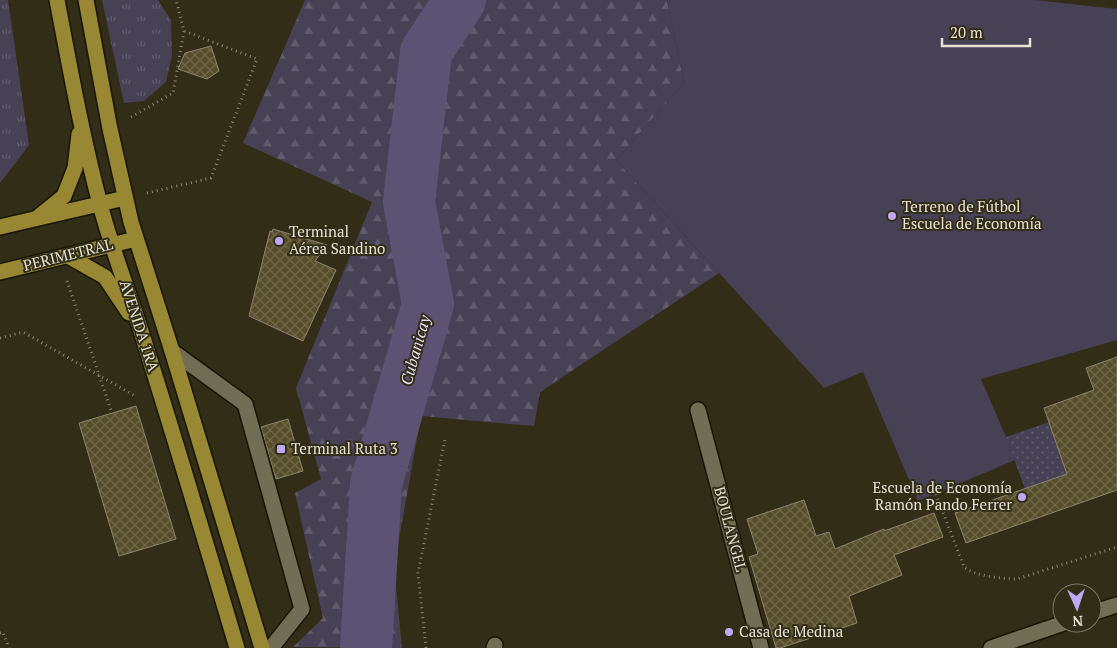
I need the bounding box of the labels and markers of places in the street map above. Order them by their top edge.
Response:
place label: Terreno de Fútbol Escuela de Economía [902,196,1042,233]
marker: Terreno de Fútbol Escuela de Economía [886,210,898,222]
place label: Terminal Aérea Sandino [289,221,385,258]
marker: Terminal Aérea Sandino [273,235,285,247]
place label: Terminal Ruta 3 [291,438,398,458]
marker: Terminal Ruta 3 [275,443,287,455]
place label: Escuela de Economía Ramón Pando Ferrer [872,477,1012,514]
marker: Escuela de Economía Ramón Pando Ferrer [1016,491,1028,503]
place label: Casa de Medina [739,621,844,641]
marker: Casa de Medina [723,626,735,638]

